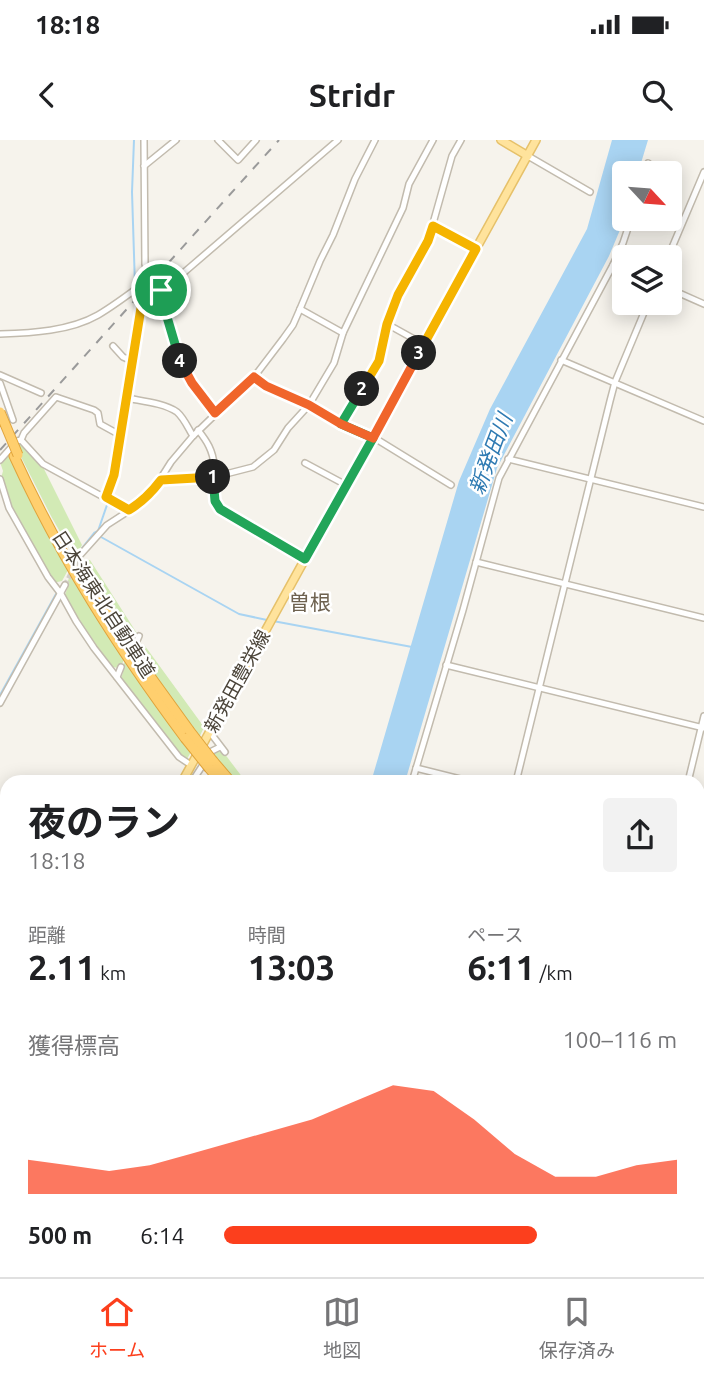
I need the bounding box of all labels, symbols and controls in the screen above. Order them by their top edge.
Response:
text: 18:18 [35,10,100,39]
icon: back [28,76,66,114]
icon: search [638,76,676,114]
text: Stridr [309,77,395,113]
north arrow [612,161,682,231]
map controls [612,161,682,315]
button: layers [612,245,682,315]
pin [131,260,191,320]
icon: arrive [142,271,180,309]
pin: 3 [402,336,436,370]
text: 3 [413,341,424,363]
pin: 4 [162,344,198,378]
text: 4 [174,349,185,371]
pin: 2 [344,372,380,406]
text: 2 [356,377,367,399]
water label: 新発田川 [464,408,517,497]
pin: 1 [196,460,230,494]
text: 1 [207,465,218,487]
street label: 日本海東北自動車道 [48,526,160,682]
district label: 曽根 [289,590,331,614]
street label: 新発田豊栄線 [200,626,274,736]
button: share [603,798,677,872]
text: 夜のラン [28,801,180,843]
text: 18:18 [28,848,86,873]
text: 距離 [28,924,66,946]
text: 時間 [248,924,286,946]
text: ペース [467,924,523,946]
text: 2.11 [28,947,96,987]
text: 13:03 [248,947,335,987]
text: 6:11 [467,947,535,987]
text: km [96,962,126,984]
text: /km [535,962,573,984]
text: 100–116 m [563,1027,677,1052]
text: 獲得標高 [28,1033,120,1058]
text: 500 m [28,1223,92,1248]
text: 6:14 [140,1223,185,1248]
tab: ホーム [89,1293,145,1362]
tab: 地図 [323,1293,361,1362]
tab: 保存済み [539,1293,615,1362]

